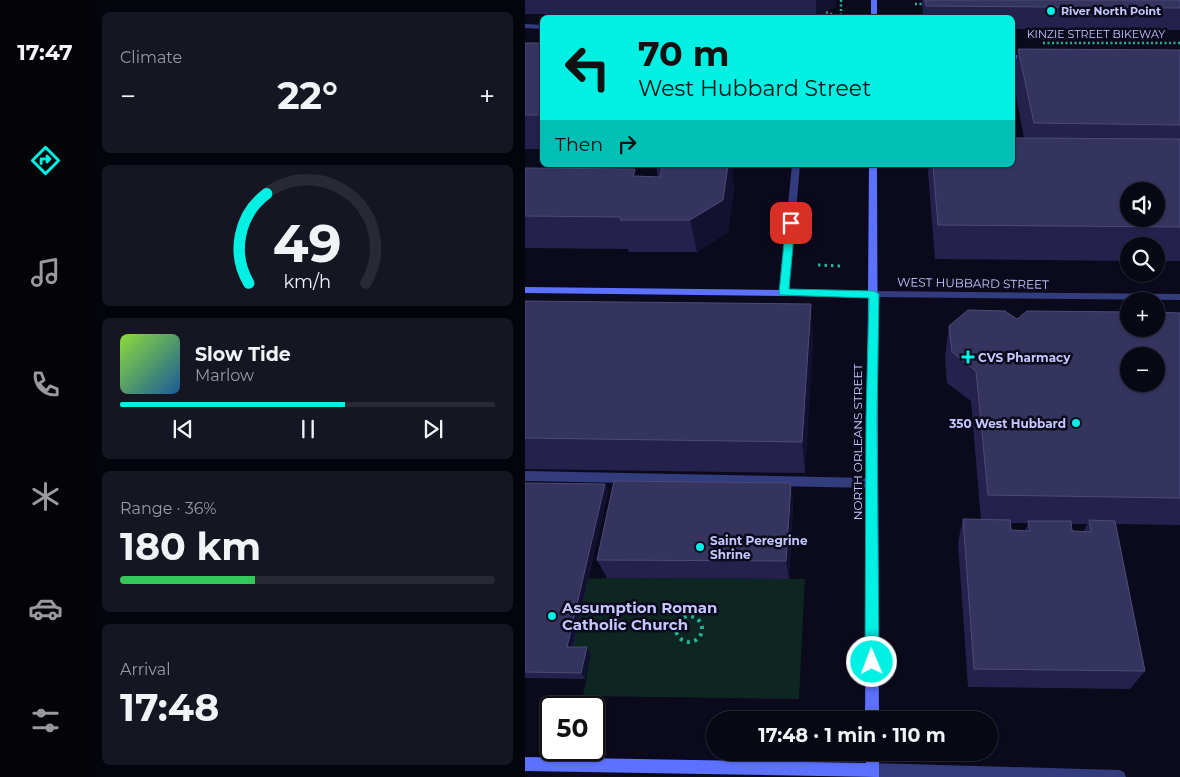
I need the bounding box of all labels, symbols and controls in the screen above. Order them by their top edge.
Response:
place label: River North Point [1061,4,1161,18]
marker: River North Point [1045,5,1057,17]
street label: KINZIE STREET BIKEWAY [1027,27,1165,41]
text: 70 m [638,32,729,75]
icon: left [555,35,620,100]
text: 17:47 [17,39,73,66]
text: Climate [120,48,182,67]
text: 22° [277,72,338,119]
text: West Hubbard Street [638,75,871,102]
text: − [120,79,136,113]
text: + [479,79,495,113]
icon: right [613,130,641,158]
text: Then [555,133,603,156]
icon: directions [28,143,63,178]
map controls [1120,182,1165,392]
button: sound [1120,182,1165,227]
pin [770,202,812,244]
icon: arrive [777,209,805,237]
text: 49 [273,212,342,275]
button: search [1120,237,1165,282]
icon: music [28,255,63,290]
text: km/h [284,271,331,292]
street label: WEST HUBBARD STREET [897,274,1049,292]
button: + [1120,292,1165,337]
text: Slow Tide [195,343,291,366]
button: − [1120,347,1165,392]
place label: CVS Pharmacy [978,350,1071,365]
marker: CVS Pharmacy [962,351,974,363]
street label: NORTH ORLEANS STREET [850,364,865,520]
text: Marlow [195,366,254,385]
icon: phone [28,367,63,402]
icon: previous [169,415,197,443]
icon: pause [294,415,322,443]
icon: next [419,415,447,443]
place label: 350 West Hubbard [948,416,1066,431]
marker: 350 West Hubbard [1070,417,1082,429]
icon: climate [28,479,63,514]
text: Range · 36% [120,499,217,518]
text: 180 km [120,523,261,570]
place label: Saint Peregrine Shrine [710,533,808,562]
marker: Saint Peregrine Shrine [694,541,706,553]
icon: car [28,591,63,626]
place label: Assumption Roman Catholic Church [561,598,717,634]
marker: Assumption Roman Catholic Church [546,610,558,622]
position arrow [845,635,897,687]
text: Arrival [120,660,170,679]
text: 17:48 [120,684,219,731]
speed limit sign: 50 [540,696,605,761]
icon: filters [28,703,63,738]
text: 17:48 · 1 min · 110 m [758,724,946,747]

